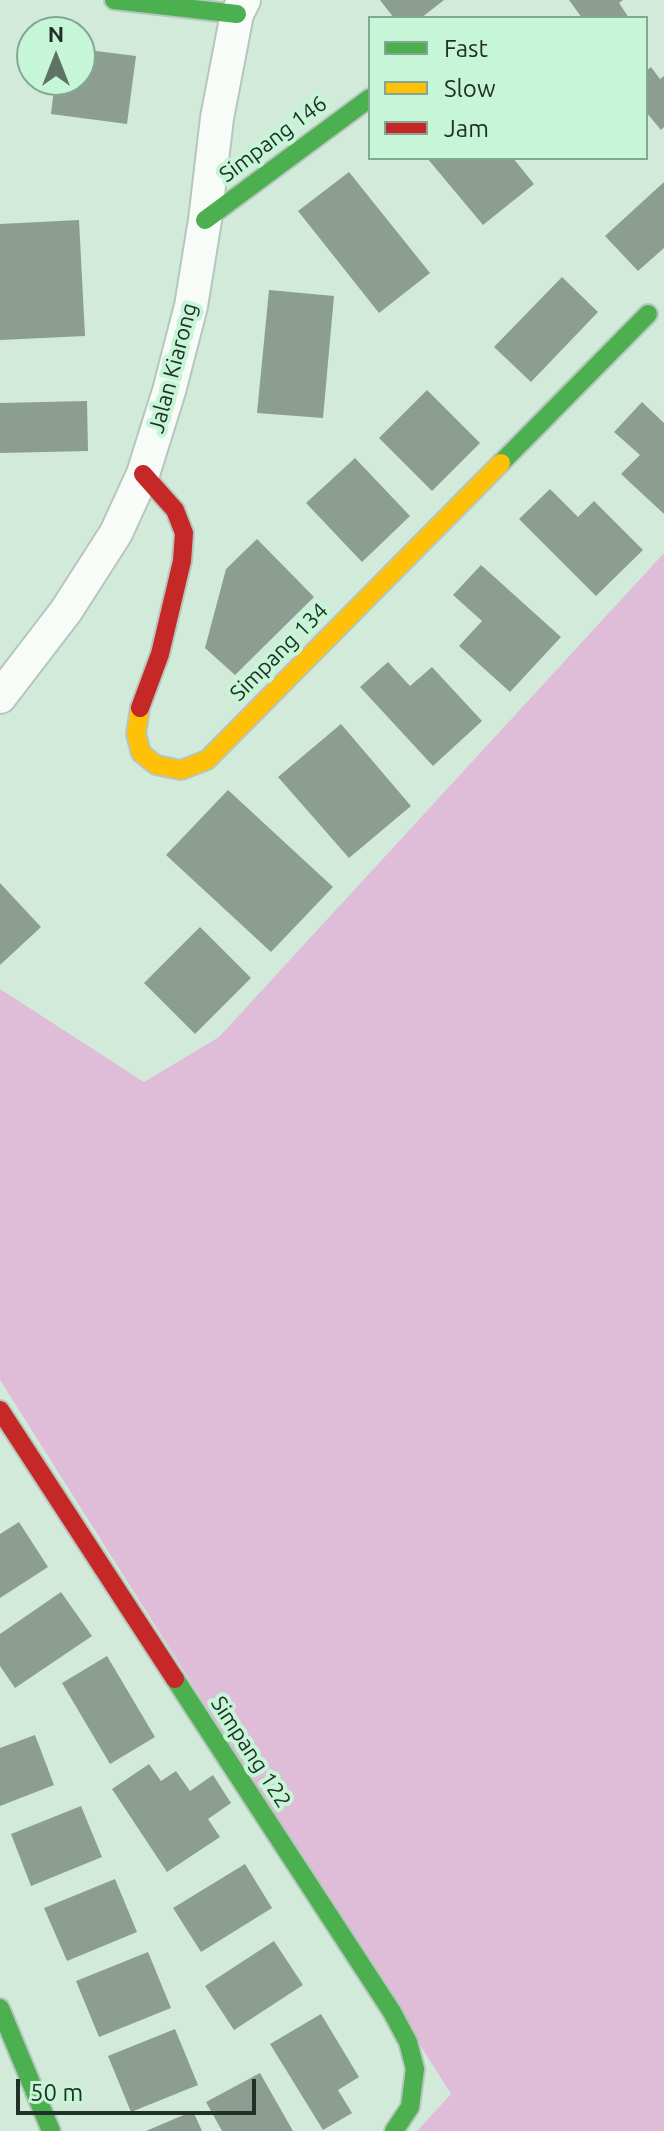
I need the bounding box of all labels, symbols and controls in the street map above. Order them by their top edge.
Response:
north arrow [16,16,96,96]
legend [368,16,648,160]
text: N [48,21,64,46]
text: Fast [444,35,488,62]
text: Slow [444,75,496,102]
street label: Simpang 146 [214,90,332,188]
text: Jam [444,115,489,142]
street label: Jalan Kiarong [143,300,203,436]
street label: Simpang 134 [225,598,333,706]
street label: Simpang 122 [205,1691,297,1813]
scale bar [20,2063,260,2113]
text: 50 m [30,2079,83,2106]

